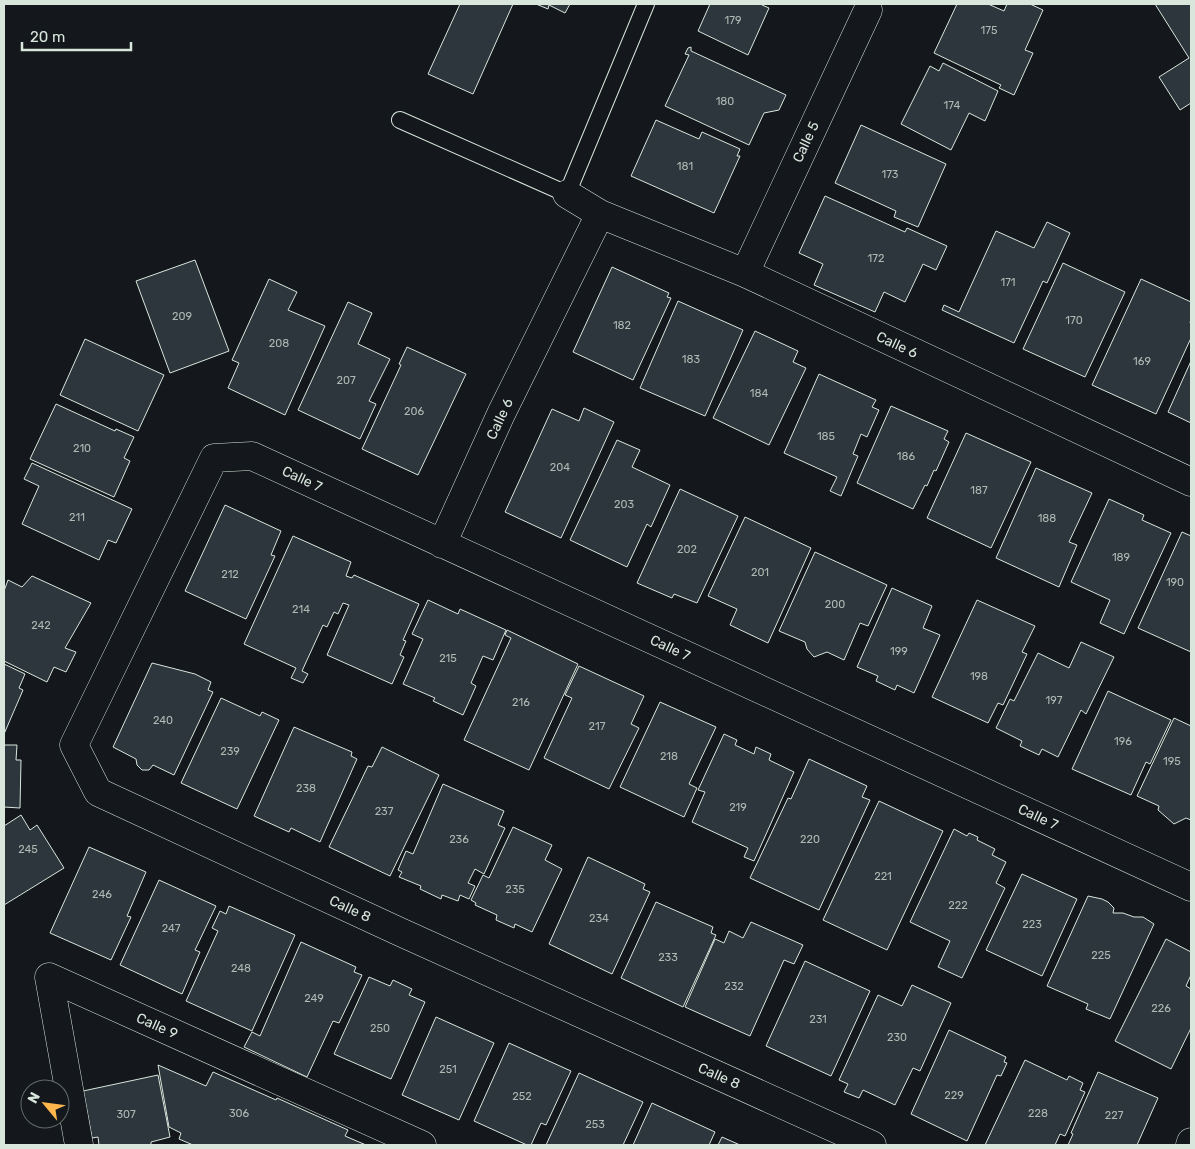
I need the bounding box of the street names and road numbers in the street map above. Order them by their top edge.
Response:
street label: Calle 5 [789,119,823,165]
street label: Calle 6 [874,328,920,362]
street label: Calle 6 [483,396,517,442]
street label: Calle 7 [279,462,325,496]
street label: Calle 7 [647,631,693,665]
street label: Calle 7 [1015,800,1061,834]
street label: Calle 8 [326,892,374,926]
street label: Calle 9 [134,1009,180,1043]
street label: Calle 8 [695,1059,743,1093]

